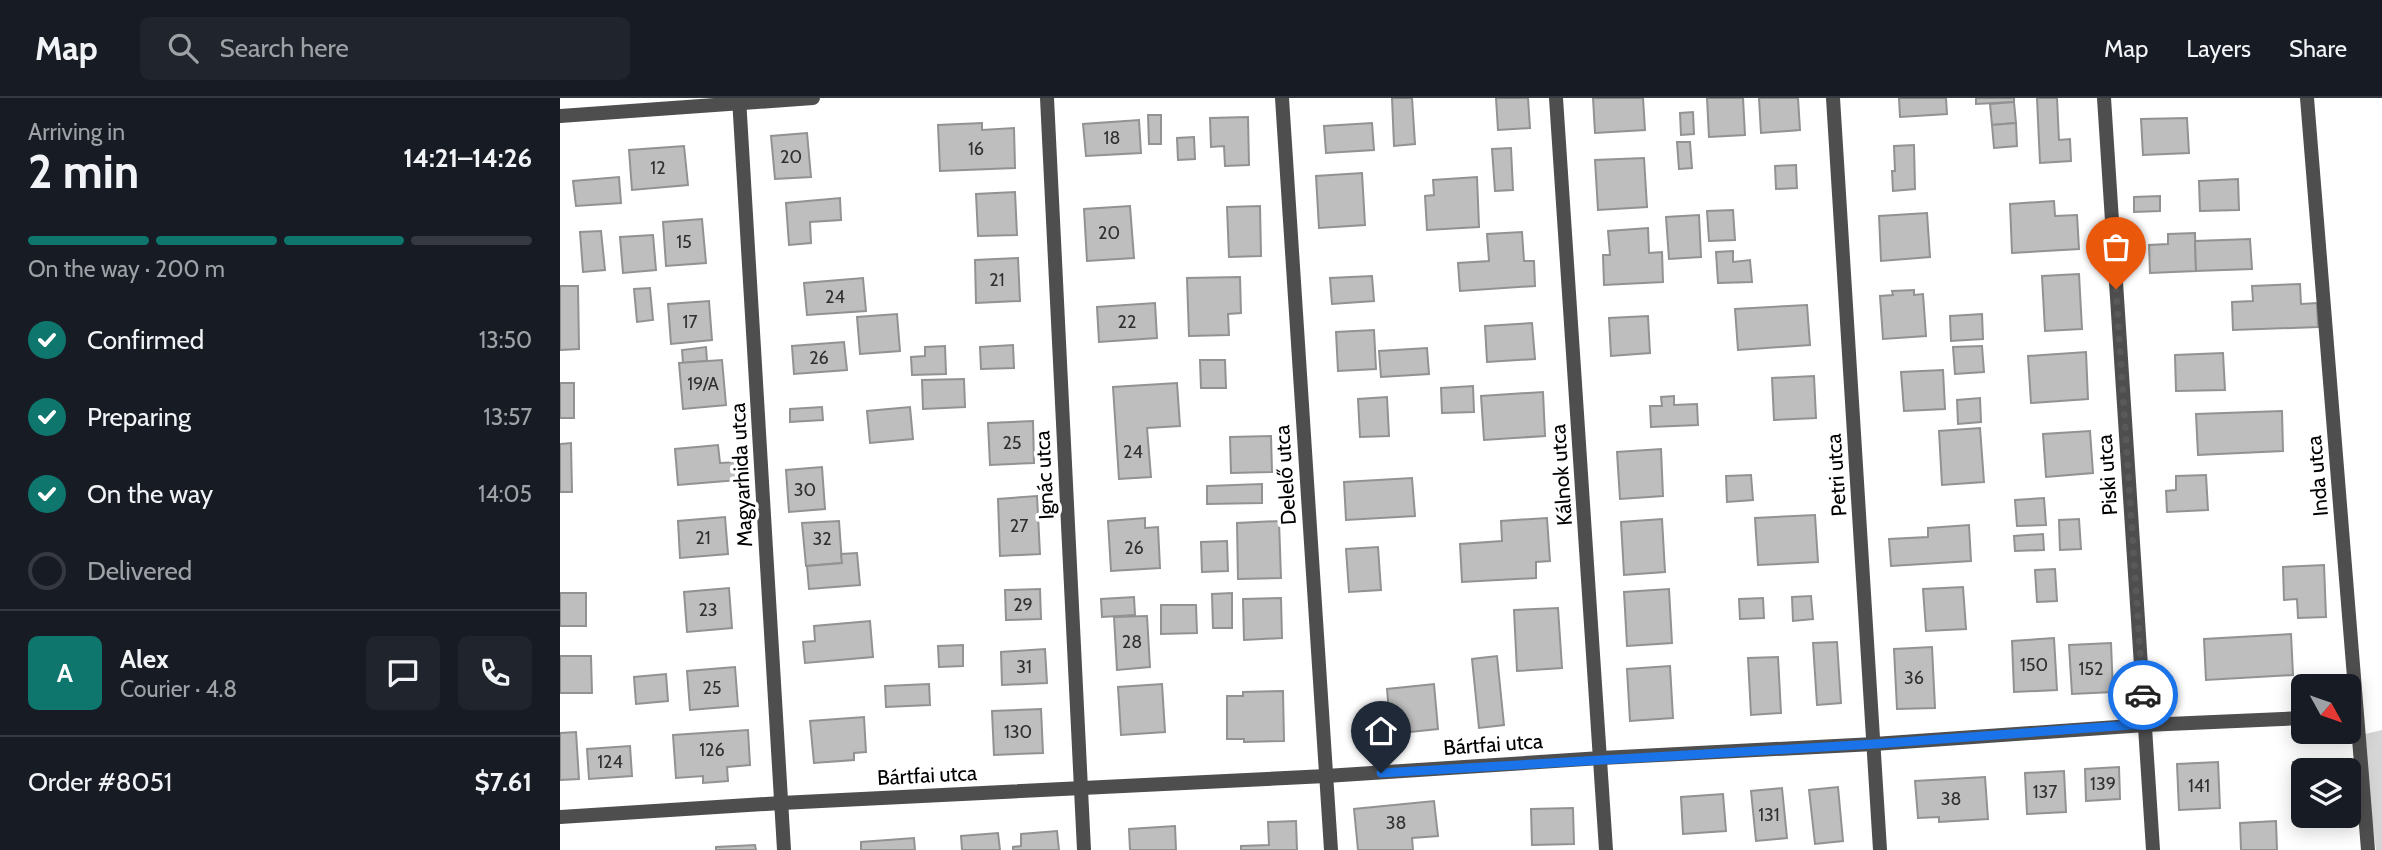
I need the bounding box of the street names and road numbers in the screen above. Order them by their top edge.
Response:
street label: Magyarhida utca [725,402,757,548]
street label: Kálnok utca [1545,423,1577,527]
street label: Delelő utca [1269,424,1301,526]
street label: Ignác utca [1029,430,1059,520]
street label: Petri utca [1821,433,1851,517]
street label: Piski utca [2092,434,2122,516]
street label: Inda utca [2301,435,2333,517]
street label: Bártfai utca [1442,728,1544,760]
street label: Bártfai utca [876,760,978,790]

